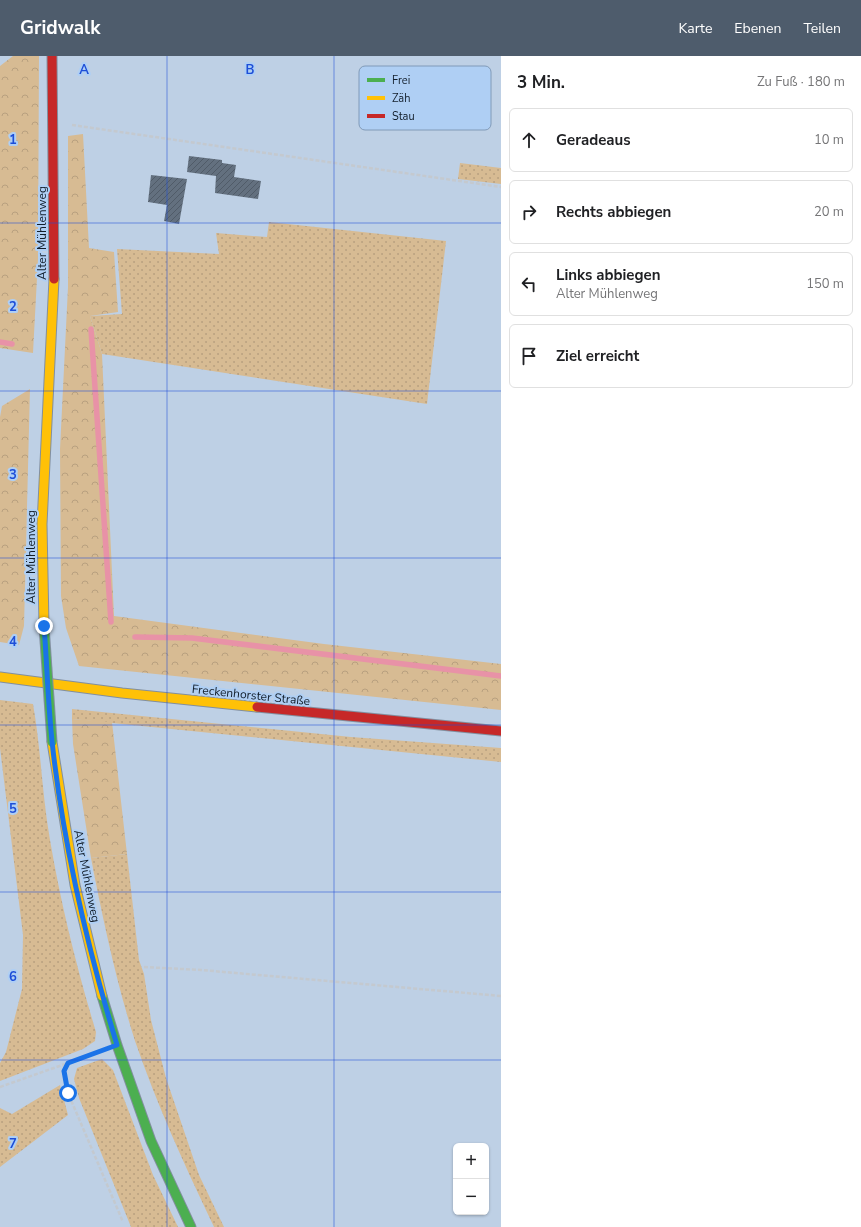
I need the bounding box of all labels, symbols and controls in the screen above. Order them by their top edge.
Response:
text: Gridwalk [20,15,100,41]
text: Karte [679,19,712,38]
text: Ebenen [734,19,781,38]
text: Teilen [803,19,841,38]
text: A [79,61,89,79]
text: B [246,61,255,79]
legend [359,66,491,130]
text: 3 Min. [517,71,565,94]
text: Frei [392,73,410,88]
text: Zu Fuß · 180 m [757,73,845,91]
text: Zäh [392,91,410,106]
text: Stau [392,109,415,124]
icon: ahead [518,129,540,151]
text: Geradeaus [556,130,631,150]
text: 1 [9,131,17,149]
text: 10 m [814,131,844,149]
street label: Alter Mühlenweg [34,186,50,280]
icon: right [518,201,540,223]
text: Rechts abbiegen [556,202,671,222]
text: 20 m [814,203,844,221]
text: Links abbiegen [556,265,660,285]
icon: left [518,273,540,295]
text: 150 m [806,275,844,293]
text: Alter Mühlenweg [556,285,658,303]
text: 2 [9,298,17,316]
icon: arrive [518,345,540,367]
text: Ziel erreicht [556,346,639,366]
text: 3 [9,466,17,484]
street label: Alter Mühlenweg [23,510,39,604]
route end [35,617,53,635]
text: 4 [9,633,17,651]
street label: Freckenhorster Straße [191,681,311,709]
text: 5 [9,800,17,818]
street label: Alter Mühlenweg [70,828,104,924]
text: 6 [9,968,17,986]
route start [59,1084,77,1102]
text: 7 [9,1135,17,1153]
map controls [453,1143,489,1215]
button: + [453,1143,489,1179]
button: − [453,1179,489,1215]

